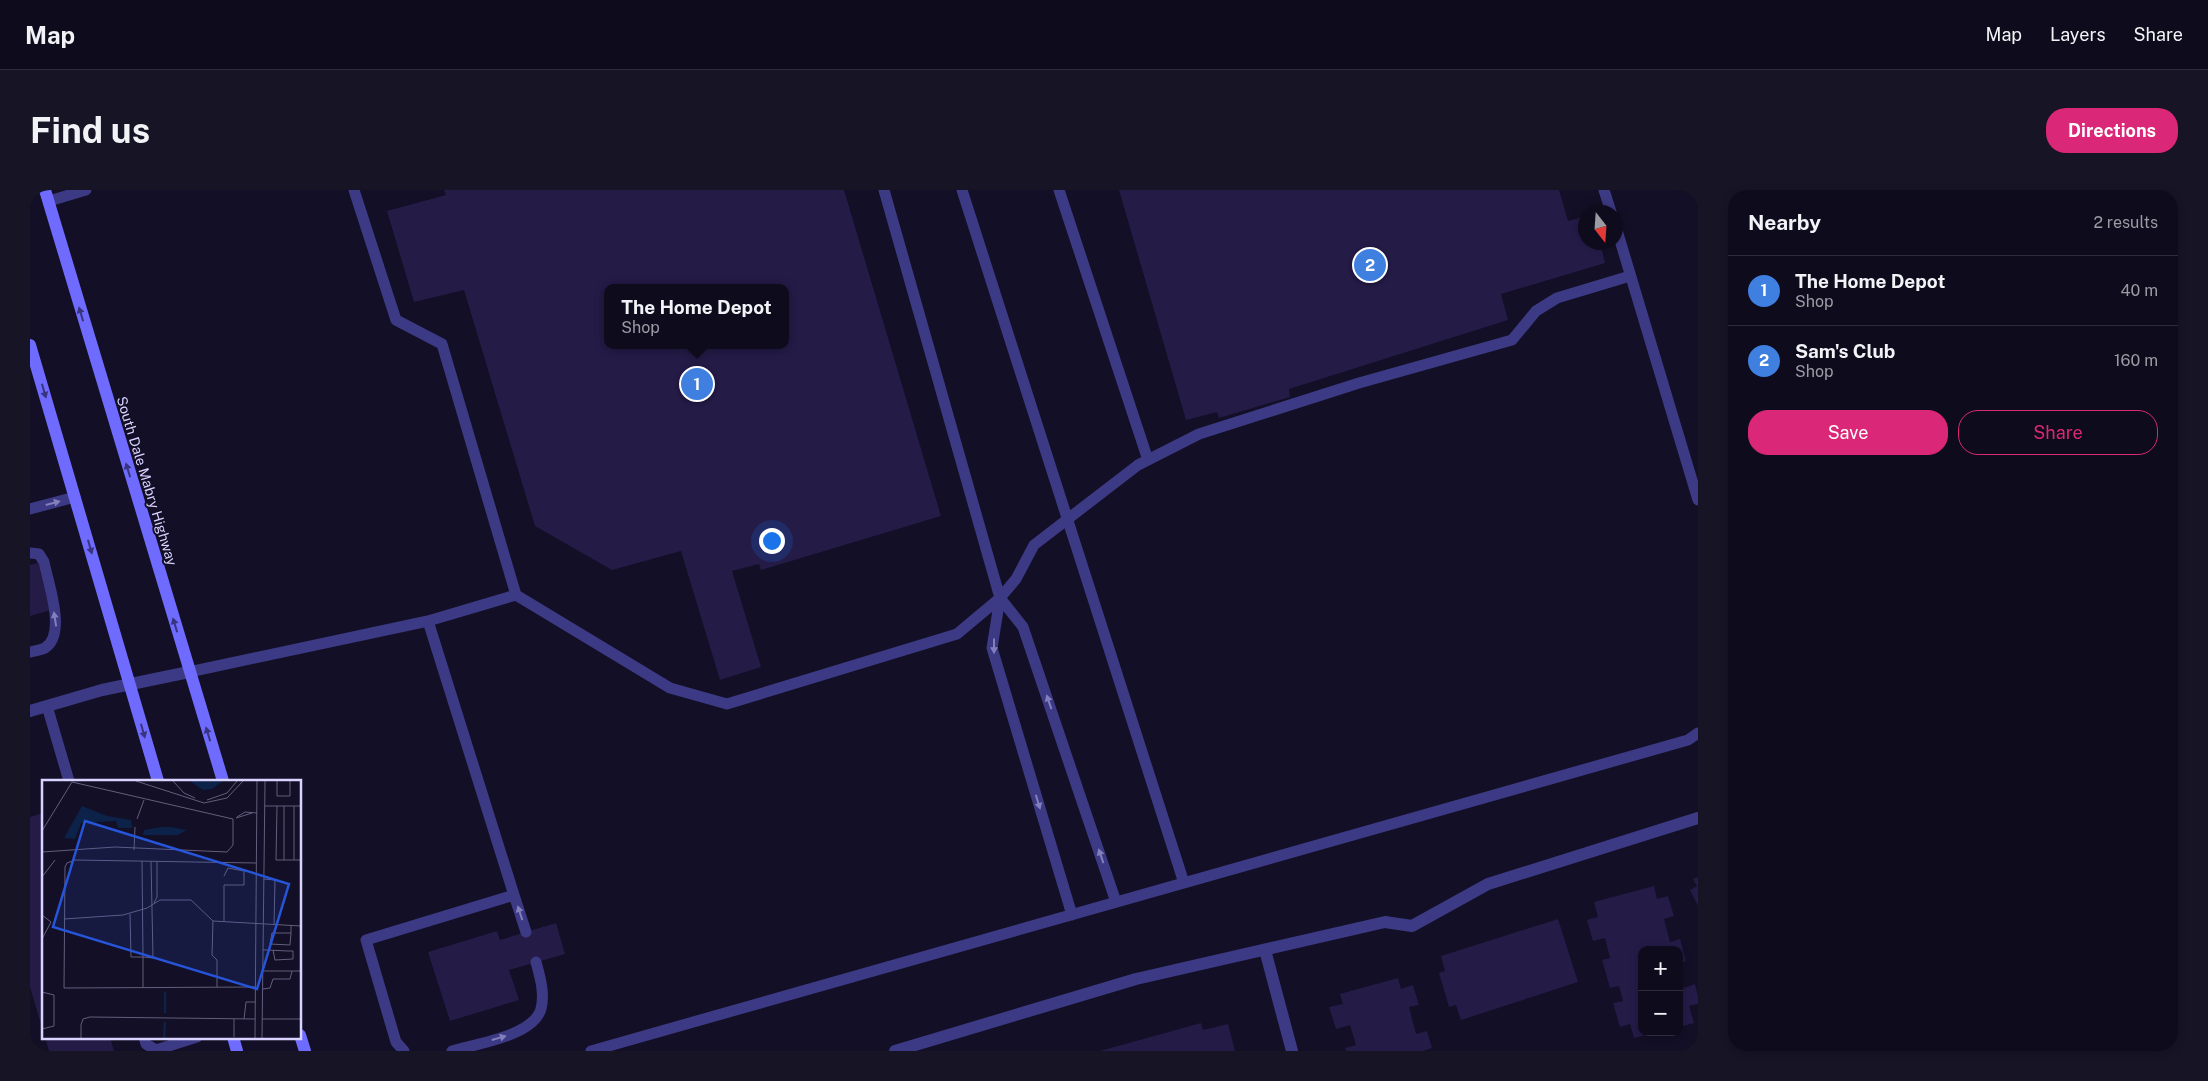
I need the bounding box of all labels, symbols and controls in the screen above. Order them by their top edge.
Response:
text: Map [25,21,75,49]
text: Map [1986,24,2022,45]
text: Layers [2050,24,2106,45]
text: Share [2134,24,2183,45]
button: Directions [2046,108,2178,153]
text: Find us [30,110,150,151]
north arrow [1578,205,1623,250]
text: Nearby [1748,210,1821,235]
text: 2 results [2093,213,2158,232]
pin: 2 [1354,246,1386,284]
text: The Home Depot [1795,270,1945,292]
text: 1 [1761,281,1767,300]
text: 40 m [2120,281,2158,300]
popup [604,284,789,349]
text: Shop [1795,292,1834,311]
text: The Home Depot [621,296,772,318]
one-way arrow [77,307,85,322]
text: Shop [621,318,660,337]
text: Sam's Club [1795,340,1895,362]
text: 2 [1759,351,1769,370]
text: 160 m [2114,351,2158,370]
text: Shop [1795,362,1834,381]
pin: 1 [681,365,713,403]
one-way arrow [40,384,48,399]
street label: South Dale Mabry Highway [114,394,181,568]
button: Save [1748,410,1948,455]
button: Share [1958,410,2158,455]
one-way arrow [124,462,132,477]
one-way arrow [45,499,60,507]
your location [759,528,785,554]
one-way arrow [86,540,94,555]
one-way arrow [51,610,59,626]
one-way arrow [171,618,178,633]
one-way arrow [990,638,998,654]
one-way arrow [1045,695,1052,710]
one-way arrow [140,724,148,739]
one-way arrow [204,727,212,742]
inset map [42,780,301,1038]
one-way arrow [1034,794,1042,809]
one-way arrow [1096,849,1104,864]
one-way arrow [516,906,523,921]
map controls [1638,946,1683,1036]
button: + [1638,946,1683,991]
button: − [1638,991,1683,1036]
one-way arrow [492,1033,507,1041]

